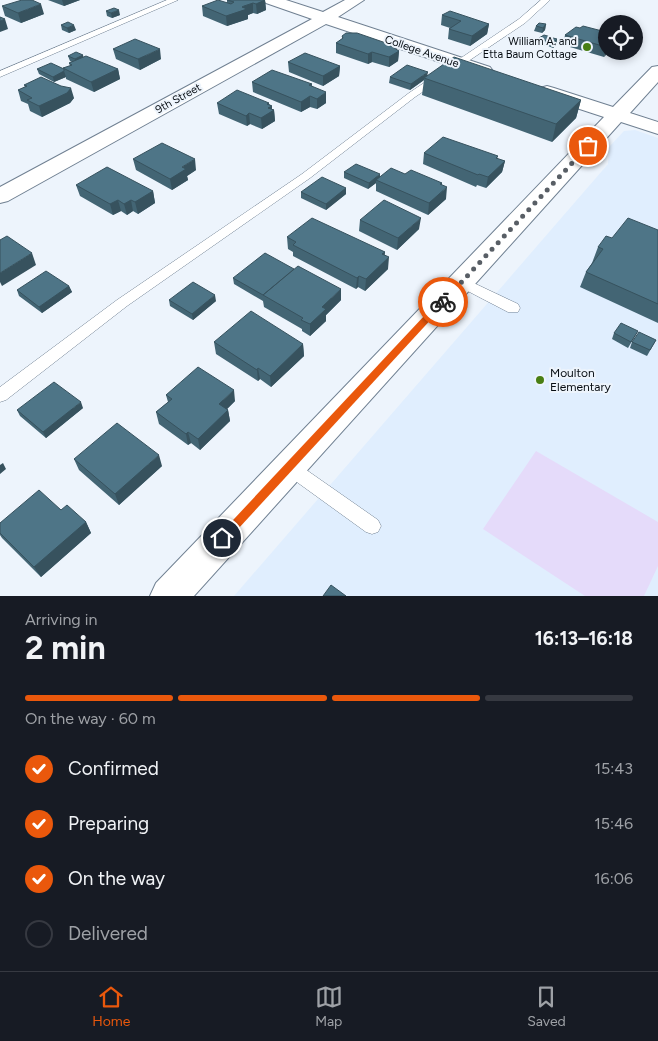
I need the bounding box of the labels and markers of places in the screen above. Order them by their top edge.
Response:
place label: William A. and Etta Baum Cottage [483,35,577,61]
marker: William A. and Etta Baum Cottage [581,41,593,53]
pin [567,125,609,167]
place label: Moulton Elementary [550,366,611,394]
marker: Moulton Elementary [534,374,546,386]
pin [201,517,243,559]

